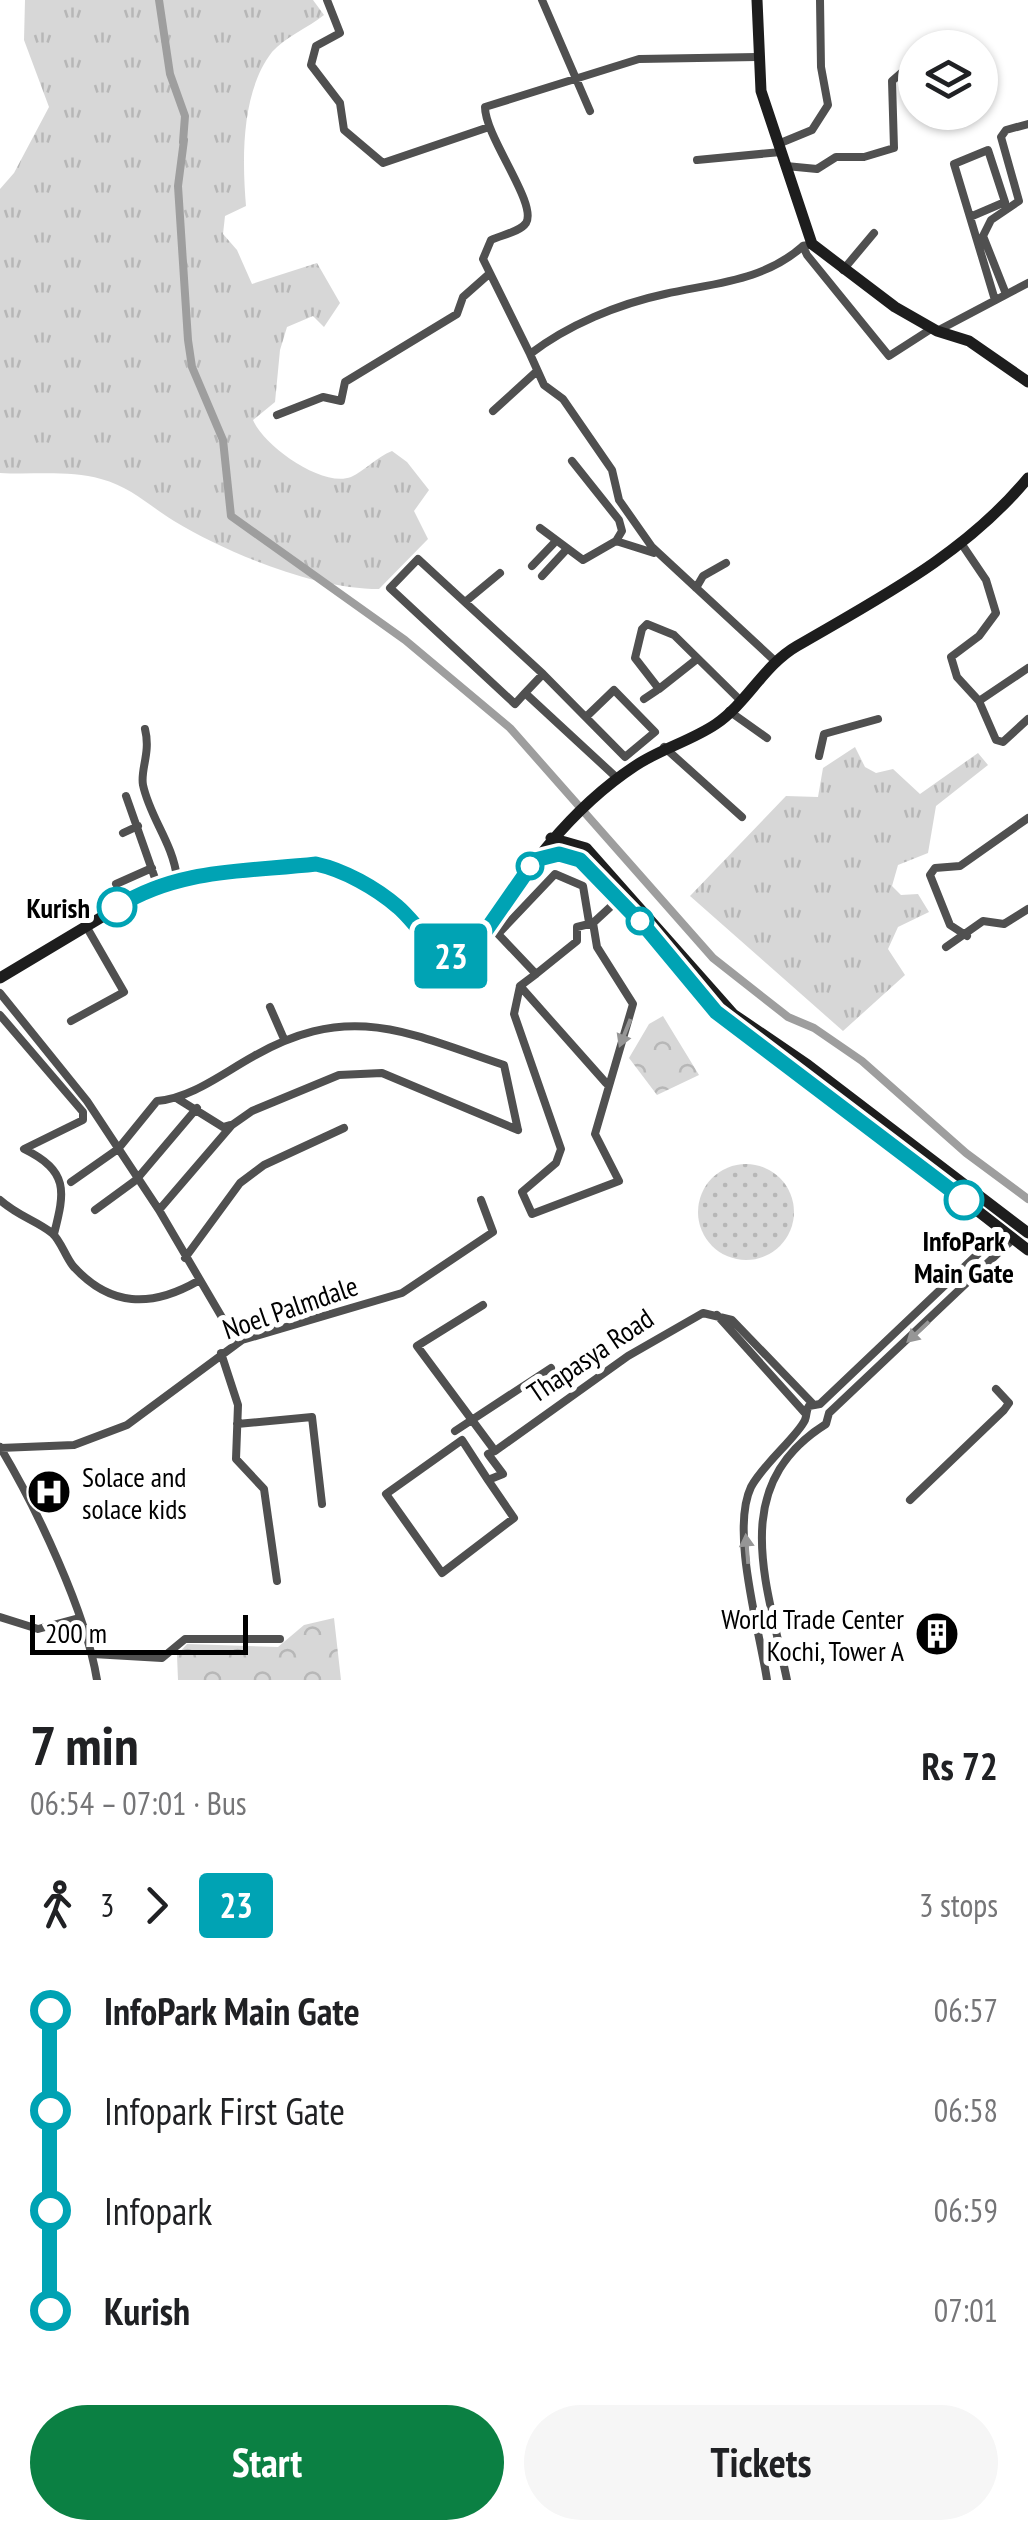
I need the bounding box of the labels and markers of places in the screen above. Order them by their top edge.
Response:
unlabelled marker [517,853,543,879]
marker: Kurish [98,888,136,926]
place label: Kurish [26,889,90,926]
unlabelled marker [627,908,653,934]
marker: InfoPark Main Gate [945,1181,983,1219]
place label: InfoPark Main Gate [914,1222,1014,1291]
place label: Solace and solace kids [82,1458,187,1527]
hospital icon: Solace and solace kids [26,1469,72,1515]
place label: World Trade Center Kochi, Tower A [721,1600,905,1669]
building icon: World Trade Center Kochi, Tower A [914,1611,960,1657]

